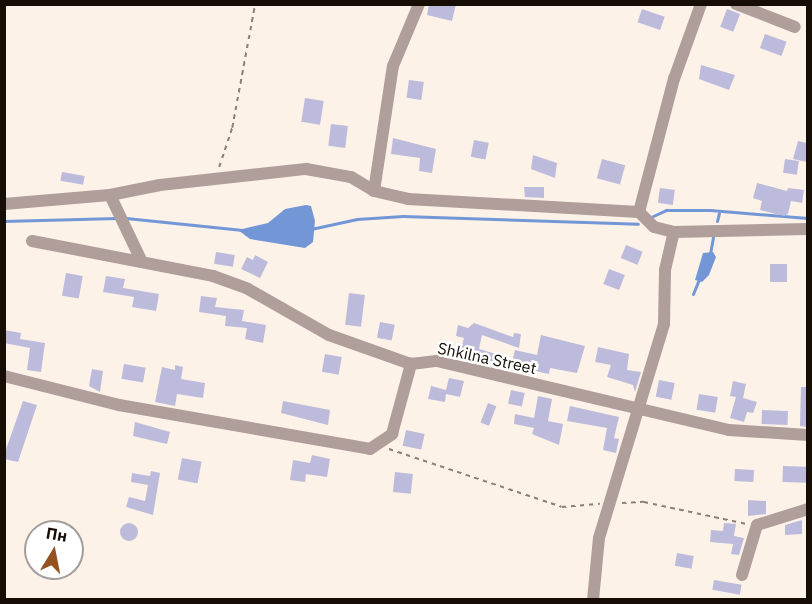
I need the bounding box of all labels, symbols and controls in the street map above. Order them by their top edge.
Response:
street label: Shkilna Street [436,338,538,378]
north arrow [24,520,84,580]
text: Пн [45,523,69,546]

